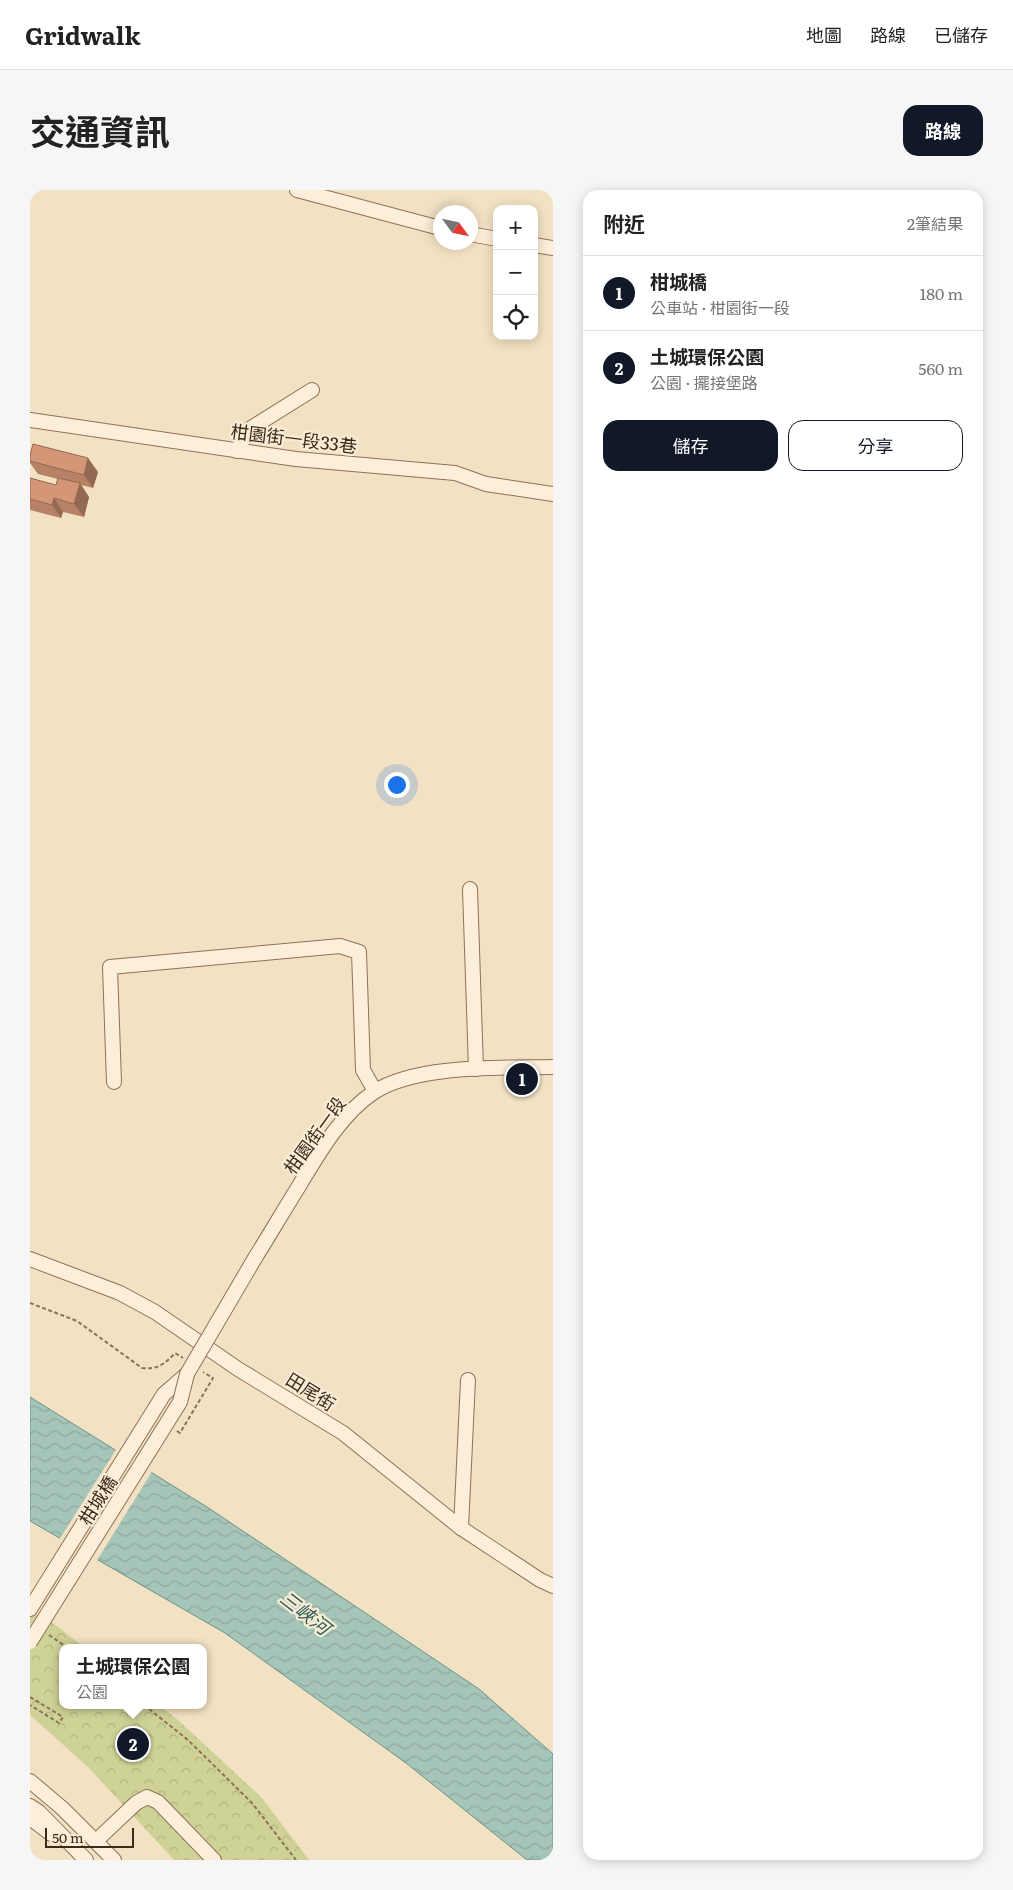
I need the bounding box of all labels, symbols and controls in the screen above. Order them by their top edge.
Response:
text: Gridwalk [25,17,141,52]
text: 地圖 [806,21,842,48]
text: 路線 [870,21,906,48]
text: 已儲存 [934,21,988,48]
text: 交通資訊 [30,104,170,156]
button: 路線 [903,105,983,156]
north arrow [433,205,478,250]
map controls [493,205,538,340]
button: + [493,205,538,250]
text: 附近 [603,207,645,238]
text: 2筆結果 [907,211,963,235]
button: − [493,250,538,295]
text: 柑城橋 [650,267,707,295]
text: 1 [616,281,622,305]
text: 180 m [920,281,963,305]
button: locate [493,295,538,340]
text: 公車站 · 柑園街一段 [650,295,790,319]
text: 土城環保公園 [650,342,764,370]
text: 2 [615,356,623,380]
text: 560 m [918,356,963,380]
text: 公園 · 擺接堡路 [650,370,758,394]
street label: 柑園街一段33巷 [229,417,359,459]
button: 儲存 [603,420,778,471]
button: 分享 [788,420,963,471]
your location [384,772,410,798]
pin: 1 [506,1060,538,1098]
street label: 柑園街一段 [277,1091,351,1179]
street label: 田尾街 [281,1365,341,1417]
street label: 柑城橋 [71,1470,123,1530]
water label: 三峽河 [275,1583,340,1643]
popup [59,1644,207,1709]
text: 土城環保公園 [76,1651,190,1679]
text: 公園 [76,1679,108,1703]
pin: 2 [117,1725,149,1763]
scale bar [45,1825,134,1848]
text: 50 m [52,1827,84,1847]

